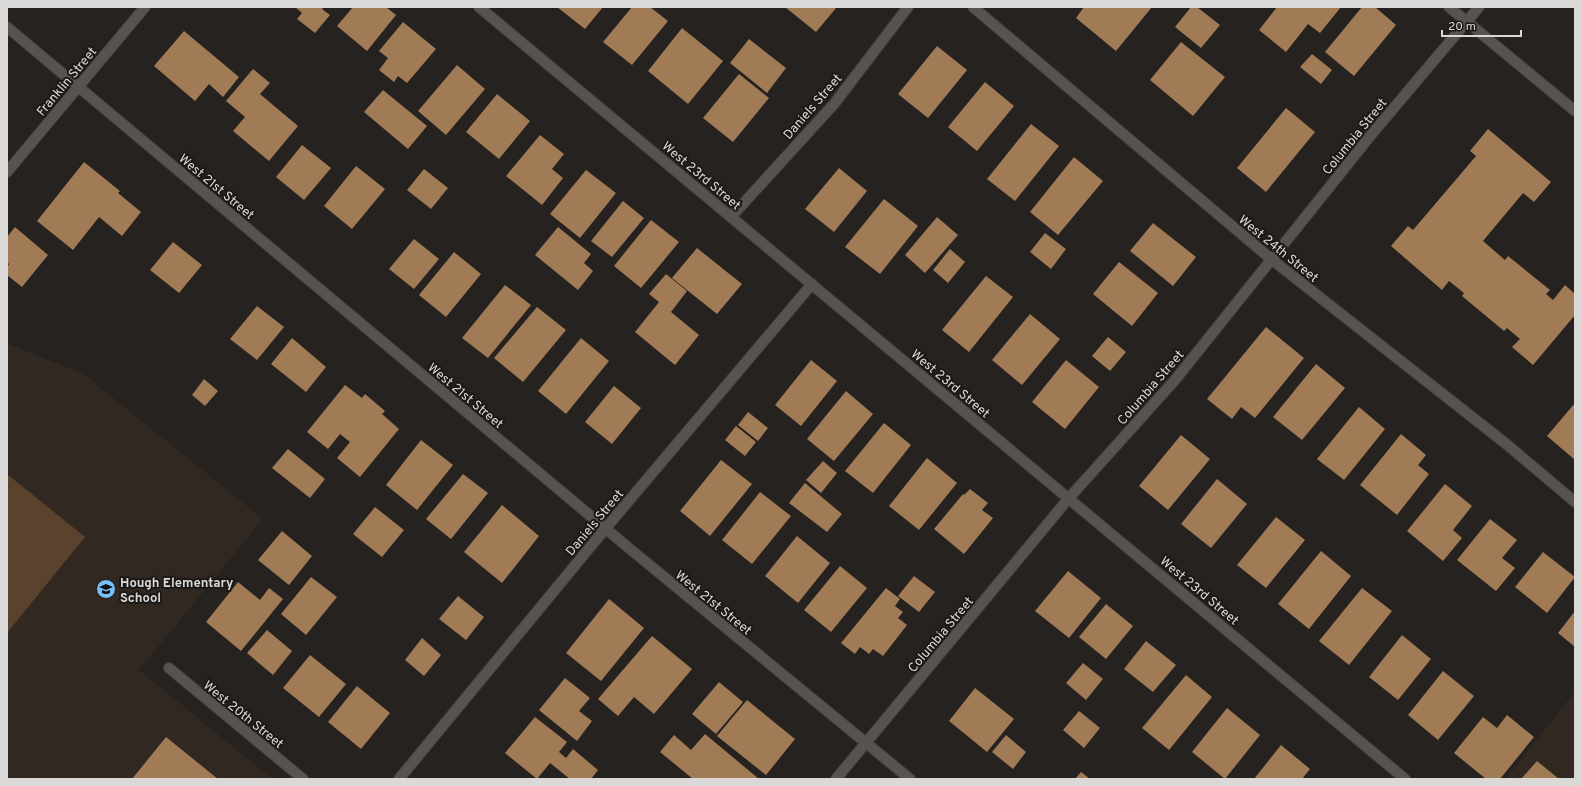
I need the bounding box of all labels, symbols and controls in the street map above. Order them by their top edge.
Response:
scale bar [1442,12,1521,38]
text: 20 m [1448,19,1476,35]
street label: Franklin Street [34,44,101,120]
street label: Daniels Street [781,71,846,143]
street label: Columbia Street [1320,96,1391,179]
street label: West 23rd Street [658,139,744,214]
street label: West 21st Street [175,151,257,224]
street label: West 24th Street [1235,212,1321,287]
street label: West 23rd Street [907,347,993,422]
street label: Columbia Street [1115,348,1188,429]
street label: West 21st Street [424,360,506,433]
street label: Daniels Street [563,487,628,560]
street label: West 23rd Street [1156,554,1242,629]
street label: West 21st Street [671,568,754,639]
place label: Hough Elementary School [120,576,234,607]
school or university icon: Hough Elementary School [95,578,117,600]
street label: Columbia Street [905,594,978,676]
street label: West 20th Street [199,678,286,753]

